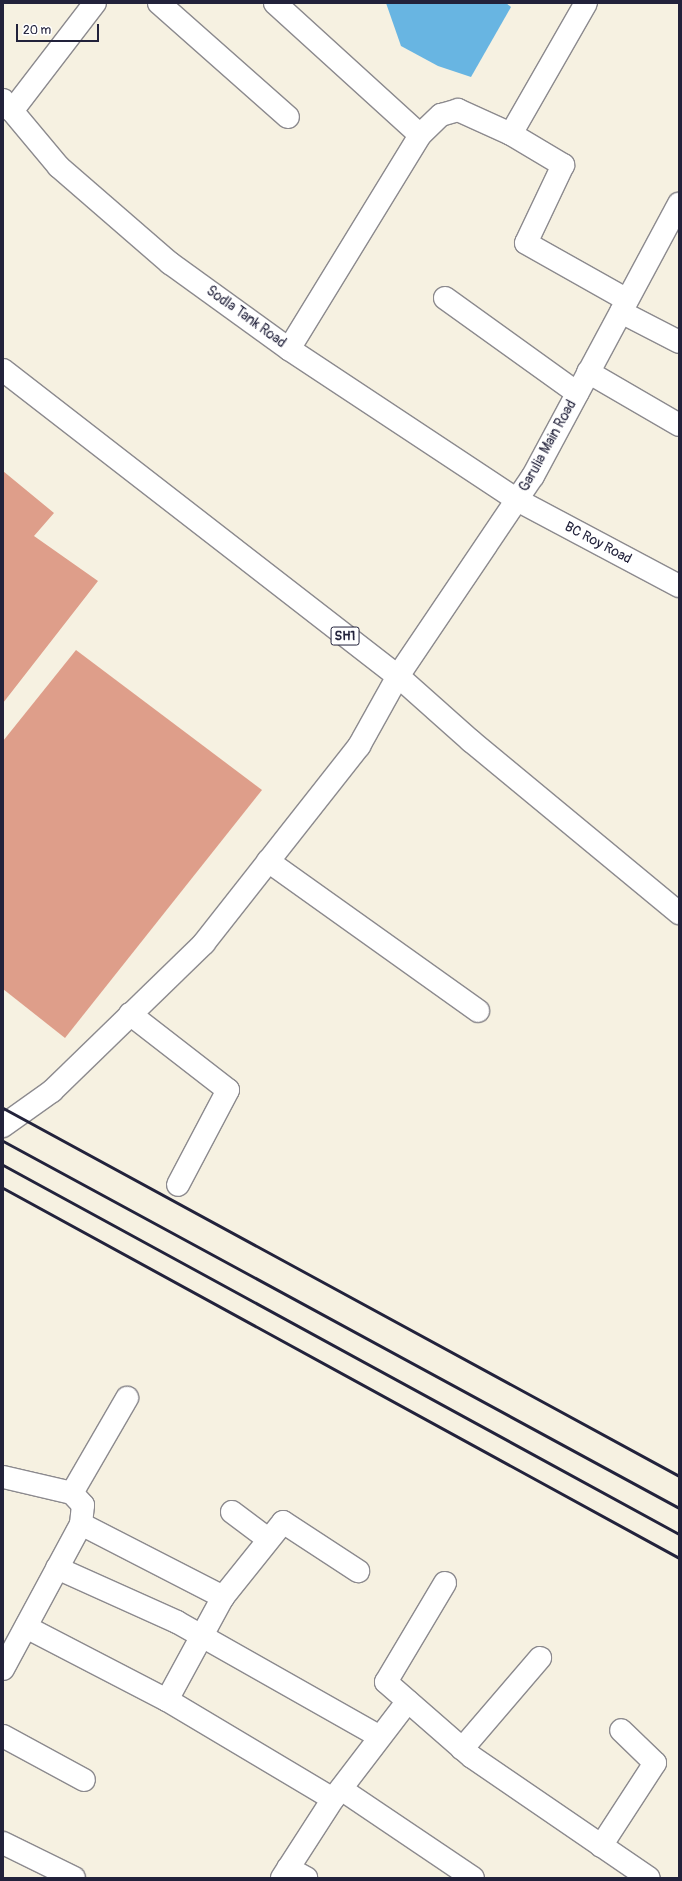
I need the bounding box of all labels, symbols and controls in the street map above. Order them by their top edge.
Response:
scale bar [18,16,101,42]
text: 20 m [23,23,51,38]
street label: Sodla Tank Road [203,283,289,351]
street label: Garulia Main Road [516,397,580,495]
street label: BC Roy Road [562,518,634,568]
road number: SH1 [330,625,360,647]

